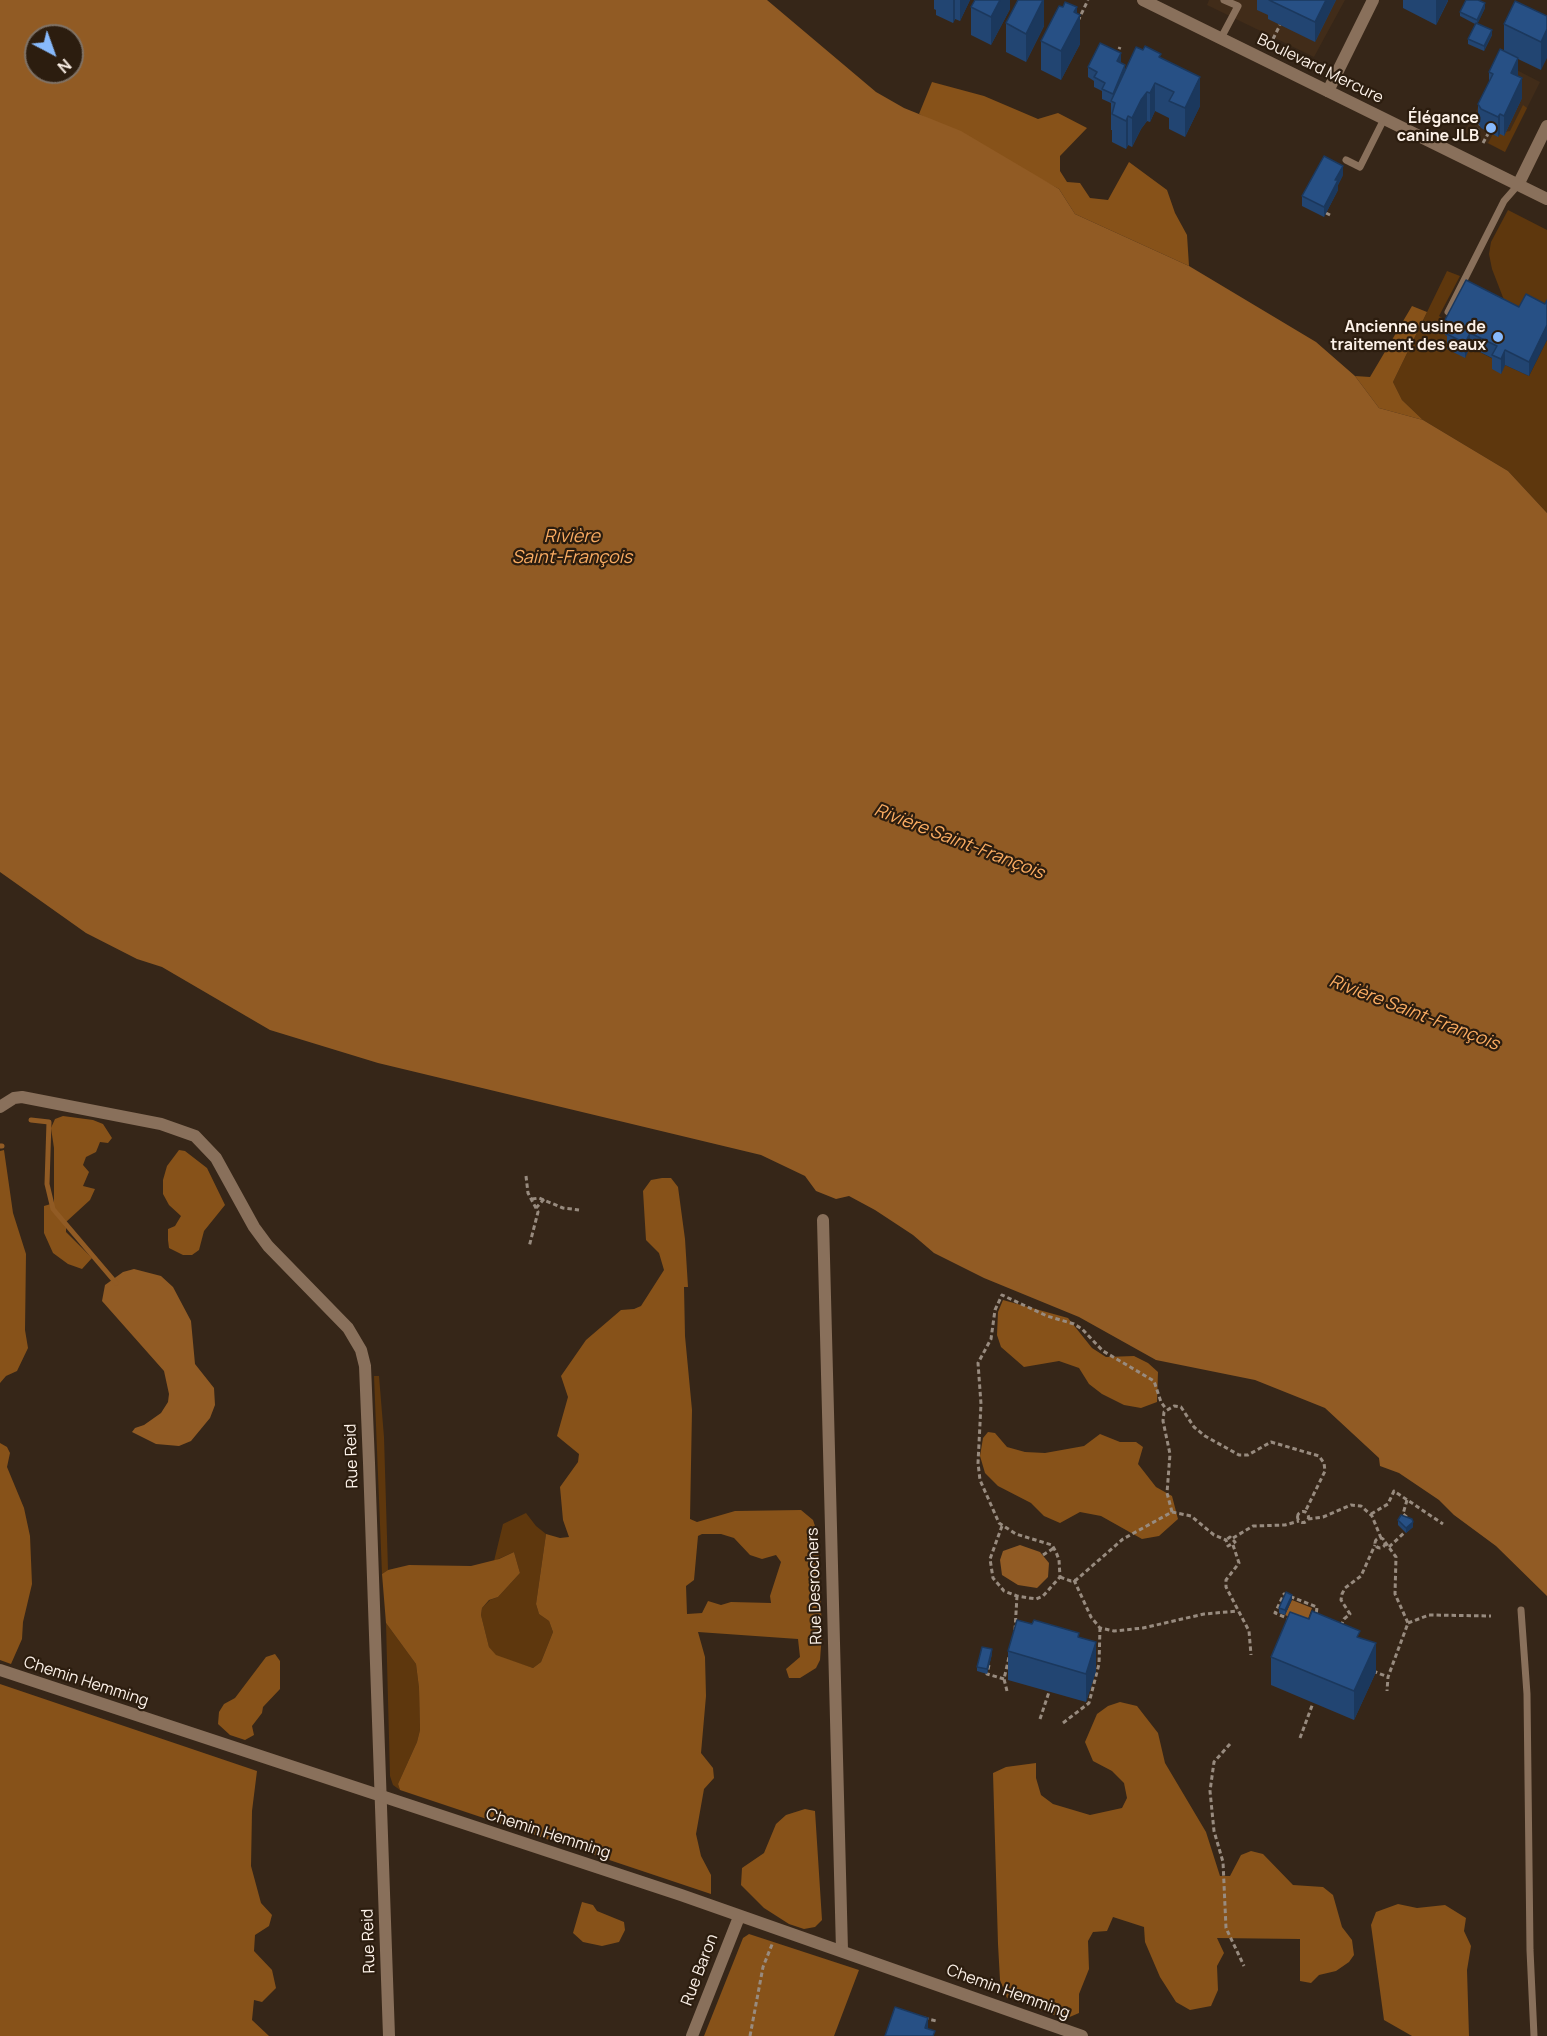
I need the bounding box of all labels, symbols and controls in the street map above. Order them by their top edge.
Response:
north arrow [24,24,84,84]
street label: Boulevard Mercure [1254,30,1386,108]
text: N [53,54,76,78]
place label: Élégance canine JLB [1397,109,1479,147]
marker: Élégance canine JLB [1484,121,1498,135]
place label: Ancienne usine de traitement des eaux [1331,318,1486,356]
marker: Ancienne usine de traitement des eaux [1491,330,1505,344]
water label: Rivière Saint-François [512,526,632,568]
water label: Rivière Saint-François [871,800,1047,884]
water label: Rivière Saint-François [1326,971,1502,1055]
street label: Rue Reid [341,1423,363,1489]
street label: Rue Desrochers [803,1527,827,1645]
street label: Chemin Hemming [21,1653,151,1711]
street label: Chemin Hemming [483,1805,613,1863]
street label: Rue Reid [358,1908,380,1974]
street label: Rue Baron [678,1931,722,2009]
street label: Chemin Hemming [944,1961,1072,2023]

